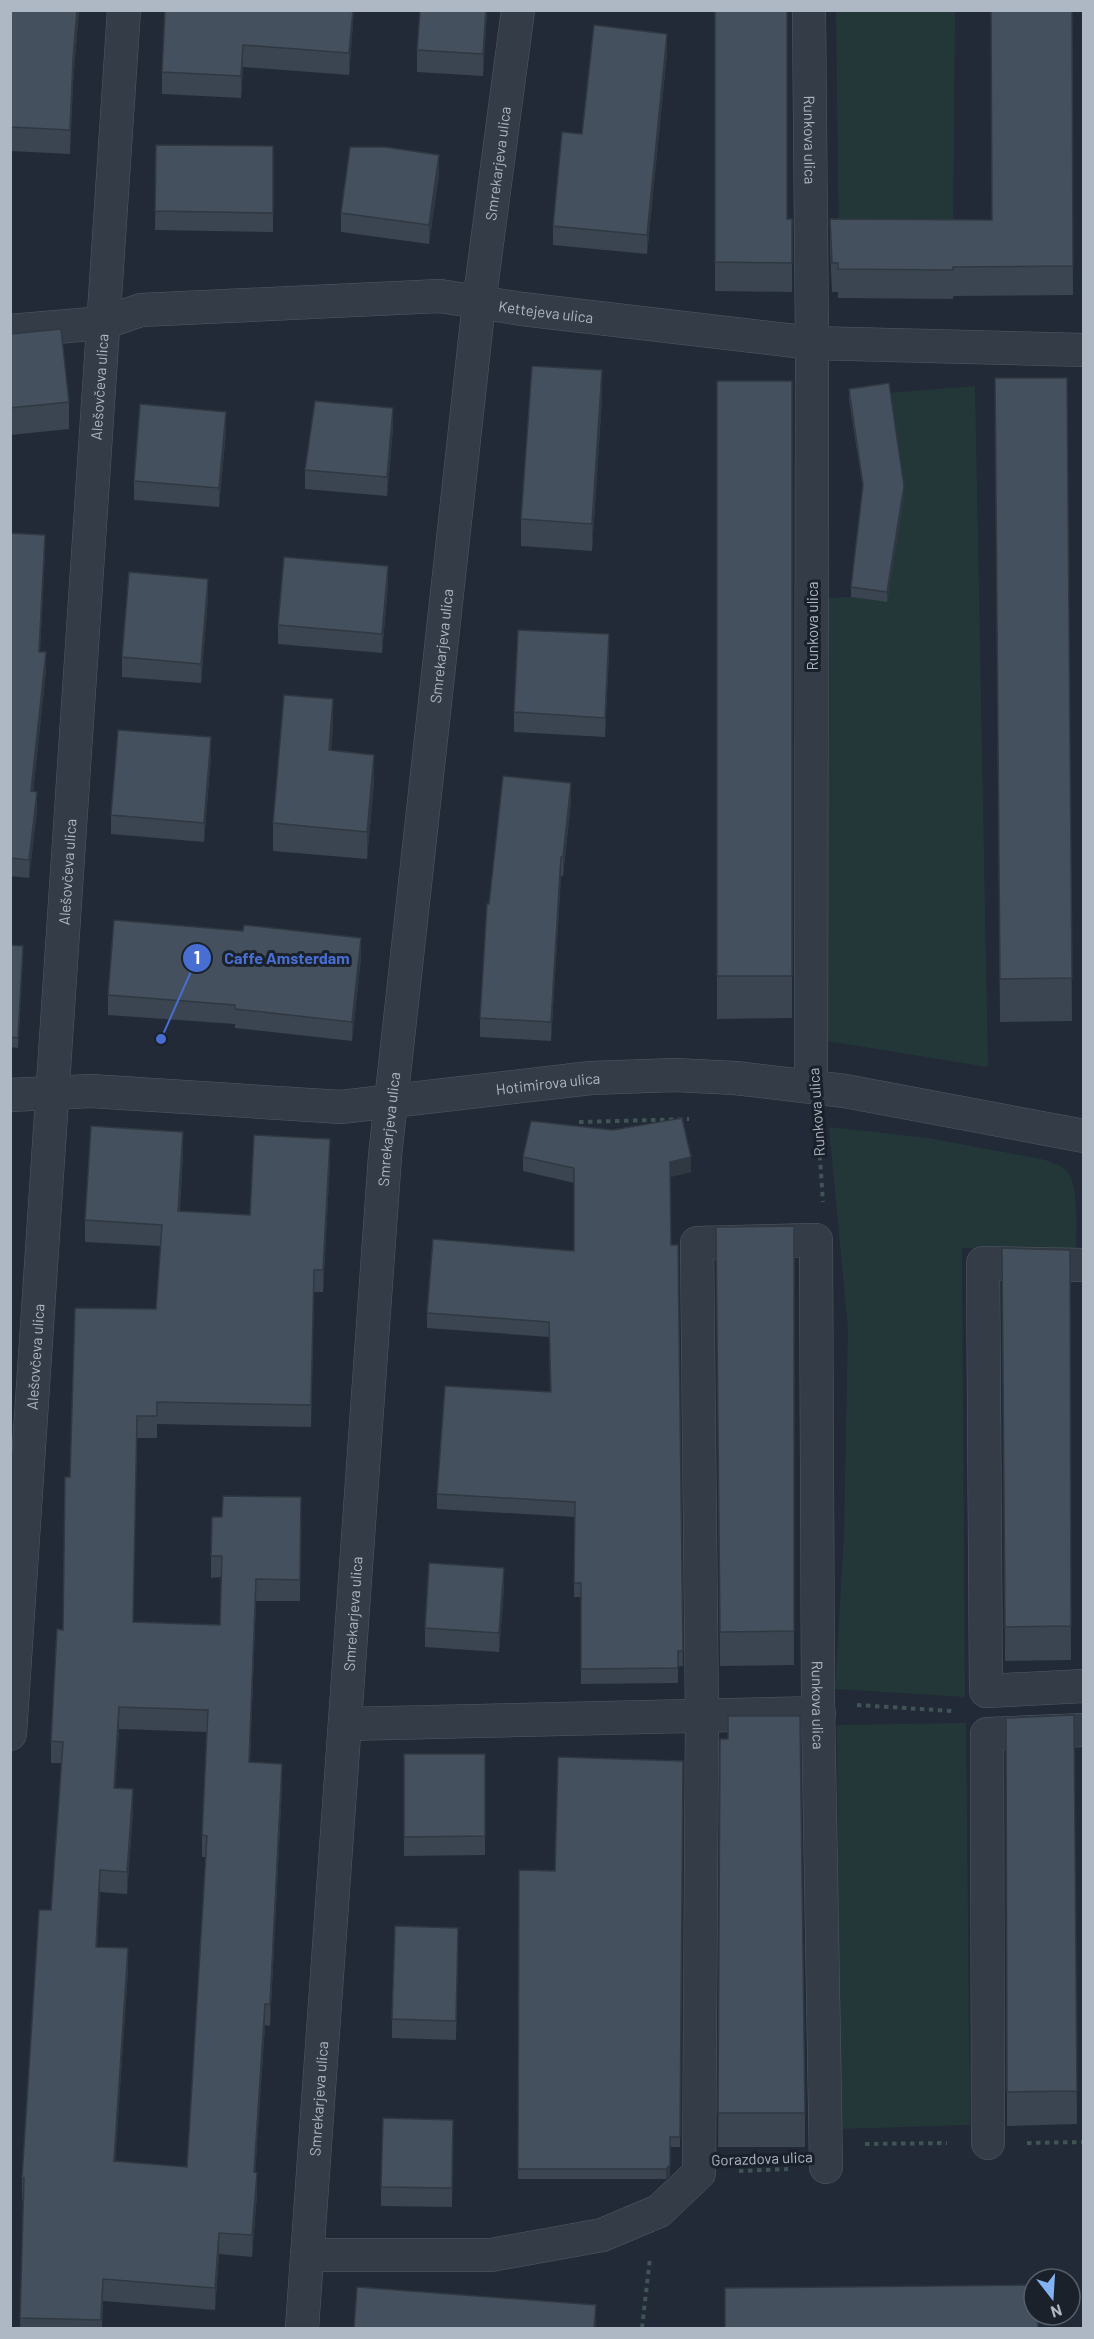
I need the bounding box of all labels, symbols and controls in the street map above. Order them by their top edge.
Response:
street label: Runkova ulica [801,95,820,185]
street label: Smrekarjeva ulica [481,105,514,222]
street label: Kettejeva ulica [497,296,594,326]
street label: Alešovčeva ulica [87,333,112,441]
street label: Runkova ulica [803,582,821,670]
street label: Smrekarjeva ulica [426,588,456,704]
street label: Alešovčeva ulica [55,818,80,926]
callout: Caffe Amsterdam [182,941,361,975]
text: 1 [194,946,200,968]
text: Caffe Amsterdam [224,948,350,967]
street label: Runkova ulica [804,1067,828,1157]
street label: Hotimirova ulica [495,1069,601,1098]
street label: Smrekarjeva ulica [374,1071,403,1187]
street label: Alešovčeva ulica [22,1303,47,1411]
street label: Smrekarjeva ulica [340,1556,366,1672]
street label: Runkova ulica [809,1661,828,1750]
street label: Smrekarjeva ulica [305,2041,331,2157]
street label: Gorazdova ulica [711,2147,813,2169]
north arrow [1022,2267,1082,2327]
text: N [1049,2301,1064,2322]

